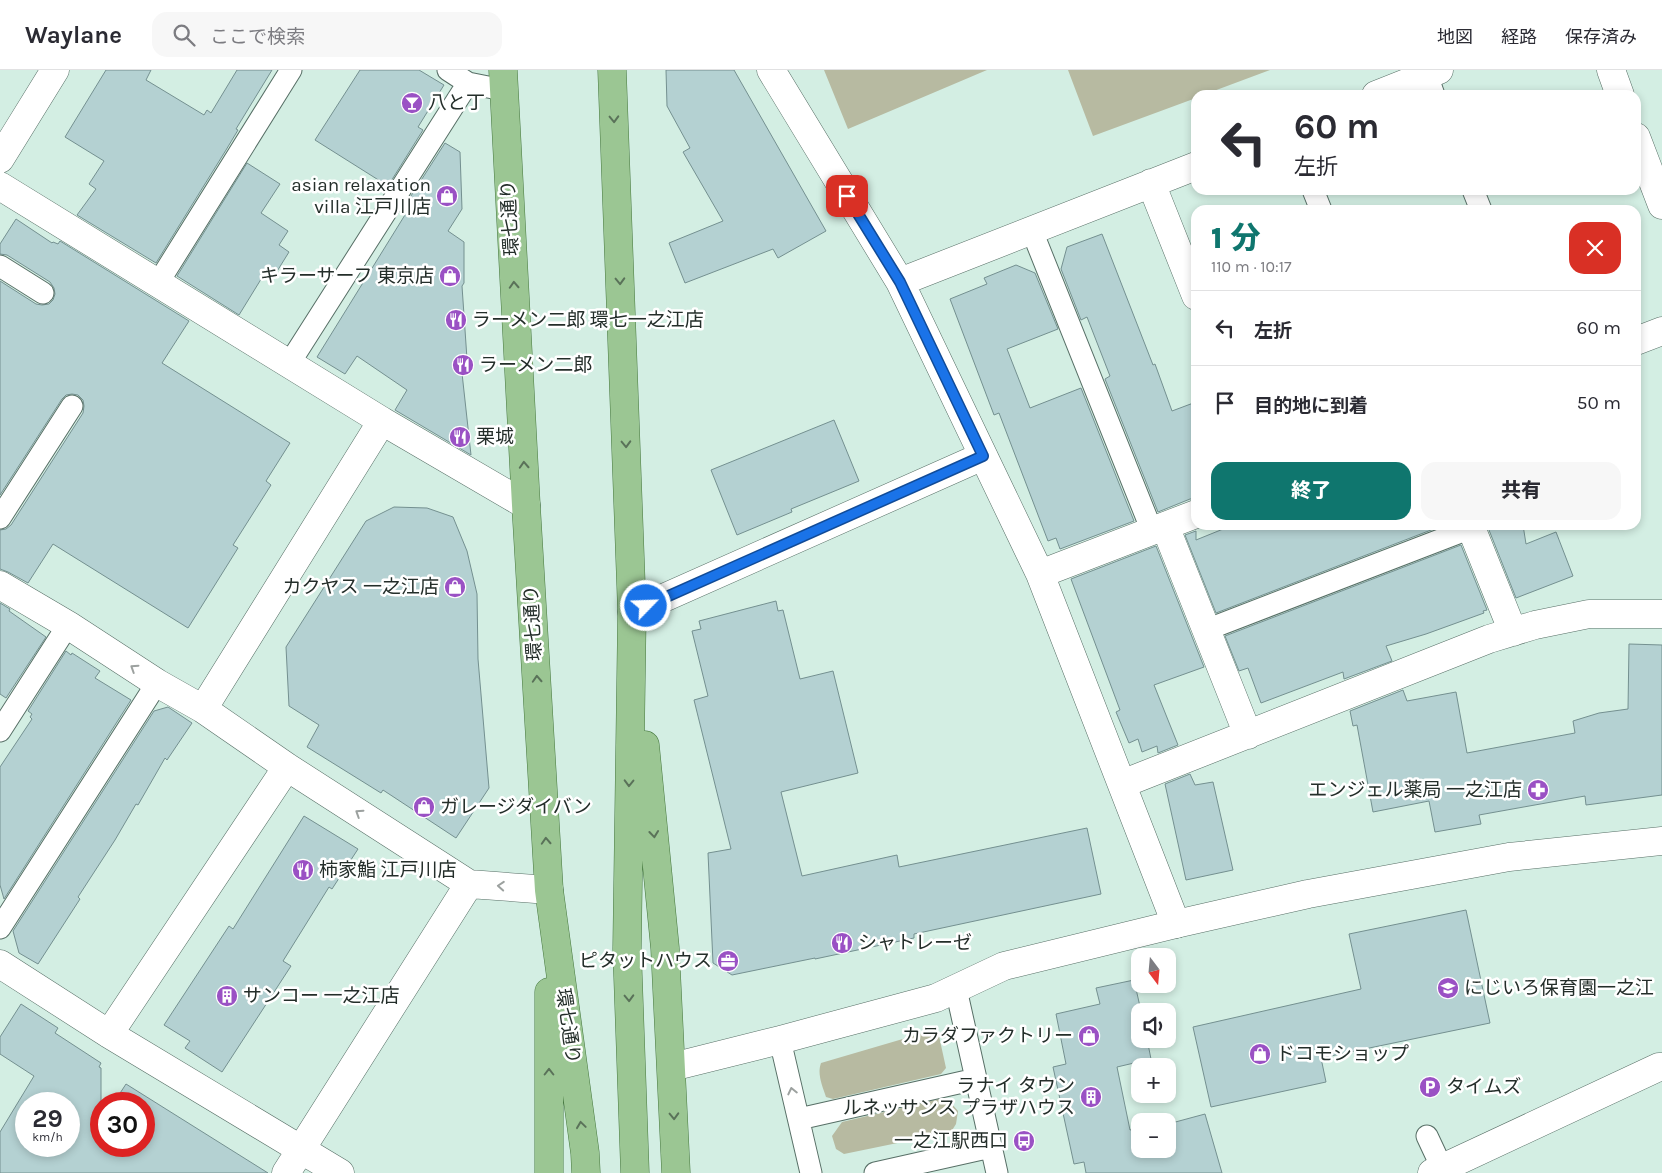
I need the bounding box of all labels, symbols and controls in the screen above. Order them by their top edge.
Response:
search box [152,12,502,57]
text: Waylane [25,21,122,49]
icon: search [170,21,198,49]
text: ここで検索 [210,26,305,48]
text: 地図 [1437,26,1473,48]
text: 経路 [1501,26,1537,48]
text: 保存済み [1565,26,1637,48]
bar icon: 八と丁 [400,91,424,115]
place label: 八と丁 [428,92,485,114]
text: 60 m [1294,106,1379,147]
icon: left [1211,110,1276,175]
one-way arrow [609,115,620,123]
text: 左折 [1294,154,1338,180]
place label: asian relaxation villa 江戸川店 [291,174,431,218]
pin [826,175,868,217]
street label: 環七通り [497,179,523,257]
icon: arrive [833,182,861,210]
shop icon: asian relaxation villa 江戸川店 [435,184,459,208]
text: 1 分 [1211,220,1261,256]
button: close [1569,222,1621,274]
text: 110 m · 10:17 [1211,257,1292,276]
shop icon: キラーサーフ 東京店 [438,264,462,288]
place label: キラーサーフ 東京店 [260,265,434,287]
one-way arrow [615,278,625,285]
one-way arrow [509,281,520,289]
restaurant icon: ラーメン二郎 環七一之江店 [444,308,468,332]
place label: ラーメン二郎 環七一之江店 [472,309,704,331]
icon: left [1211,314,1239,342]
text: 60 m [1577,317,1621,339]
text: 左折 [1254,320,1292,342]
restaurant icon: ラーメン二郎 [451,353,475,377]
place label: ラーメン二郎 [479,354,592,376]
icon: arrive [1211,389,1239,417]
text: 50 m [1577,392,1621,414]
text: 目的地に到着 [1254,395,1368,417]
restaurant icon: 栗城 [448,425,472,449]
place label: 栗城 [476,426,514,448]
one-way arrow [621,440,631,448]
one-way arrow [518,460,529,468]
button: 終了 [1211,462,1411,520]
button: 共有 [1421,462,1621,520]
shop icon: カクヤス 一之江店 [443,575,467,599]
place label: カクヤス 一之江店 [282,576,439,598]
position arrow [619,579,671,631]
street label: 環七通り [520,584,546,662]
one-way arrow [131,665,140,674]
one-way arrow [531,675,542,683]
pharmacy icon: エンジェル薬局 一之江店 [1526,778,1550,802]
place label: エンジェル薬局 一之江店 [1308,779,1522,801]
one-way arrow [624,780,634,787]
shop icon: ガレージダイバン [412,795,436,819]
place label: ガレージダイバン [440,796,592,818]
one-way arrow [355,810,364,820]
one-way arrow [648,831,659,839]
one-way arrow [541,837,552,845]
restaurant icon: 柿家鮨 江戸川店 [291,858,315,882]
place label: 柿家鮨 江戸川店 [319,859,457,881]
one-way arrow [496,881,504,892]
restaurant icon: シャトレーゼ [830,931,854,955]
place label: シャトレーゼ [858,932,972,954]
north arrow [1131,948,1176,992]
map controls [1131,948,1176,1158]
office icon: ピタットハウス [716,949,740,973]
place label: ピタットハウス [579,950,712,972]
school or university icon: にじいろ保育園一之江 [1436,976,1460,1000]
place label: にじいろ保育園一之江 [1464,977,1654,999]
building icon: サンコー 一之江店 [215,984,239,1008]
place label: サンコー 一之江店 [243,985,400,1007]
street label: 環七通り [552,987,584,1065]
one-way arrow [623,994,634,1002]
button: sound [1131,1003,1176,1048]
shop icon: カラダファクトリー [1077,1024,1101,1048]
place label: カラダファクトリー [902,1025,1073,1047]
shop icon: ドコモショップ [1248,1042,1272,1066]
place label: ドコモショップ [1276,1043,1409,1065]
button: + [1131,1058,1176,1103]
one-way arrow [544,1068,554,1076]
place label: ラナイ タウン ルネッサンス プラザハウス [843,1075,1075,1119]
parking icon: タイムズ [1418,1075,1442,1099]
place label: タイムズ [1446,1076,1522,1098]
building icon: ラナイ タウン ルネッサンス プラザハウス [1079,1085,1103,1109]
one-way arrow [787,1087,798,1096]
speed limit sign: 30 [90,1092,155,1157]
text: 29 [32,1104,63,1133]
one-way arrow [668,1112,679,1120]
button: − [1131,1113,1176,1158]
one-way arrow [577,1120,587,1129]
bus stop icon: 一之江駅西口 [1012,1129,1036,1153]
text: km/h [32,1130,63,1144]
place label: 一之江駅西口 [894,1130,1008,1152]

